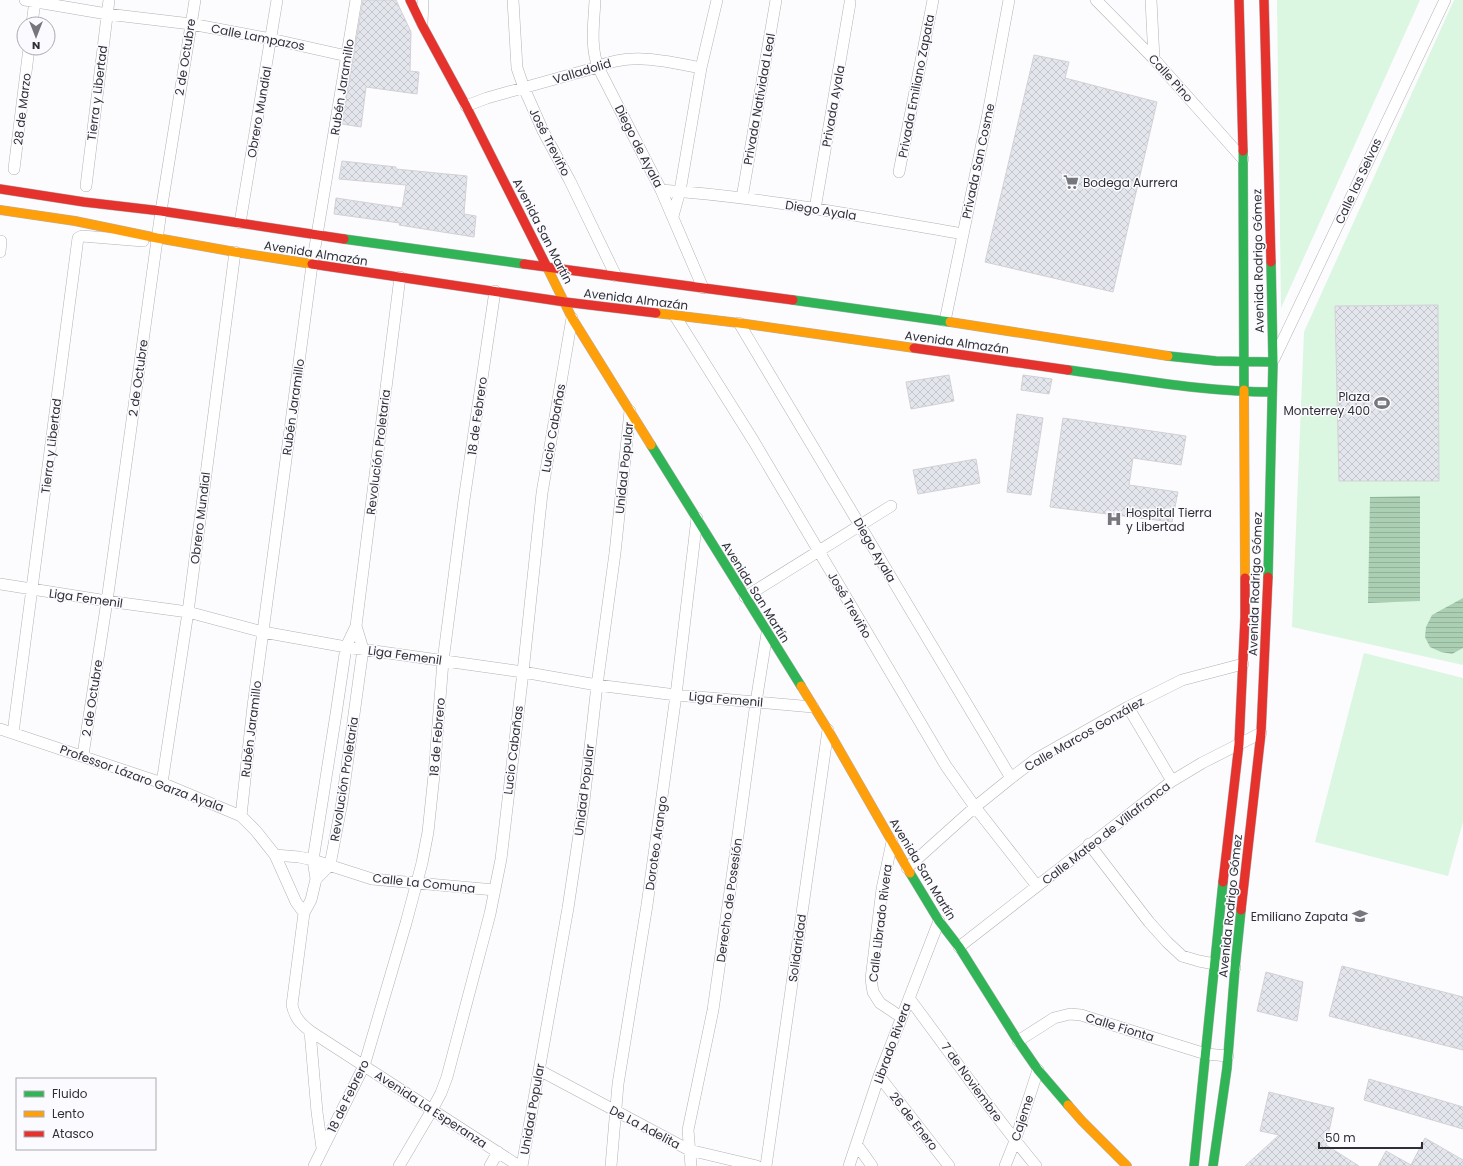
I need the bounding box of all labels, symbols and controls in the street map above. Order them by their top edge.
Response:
street label: Privada Emiliano Zapata [894,13,938,159]
north arrow [16,16,56,56]
street label: 2 de Octubre [171,17,199,97]
street label: Calle Lampazos [210,20,306,54]
street label: Privada Natividad Leal [739,32,779,166]
street label: Rubén Jaramillo [326,37,358,136]
text: N [32,38,40,54]
street label: Tierra y Libertad [83,44,111,142]
street label: Calle Pino [1145,50,1197,106]
street label: Valladolid [551,54,613,88]
street label: Privada Ayala [817,64,849,148]
street label: Obrero Mundial [243,65,275,159]
street label: 28 de Marzo [9,72,35,146]
street label: Diego de Ayala [611,102,667,190]
street label: Privada San Cosme [957,102,999,220]
street label: José Treviño [526,105,575,179]
street label: Calle las Selvas [1331,135,1385,227]
supermarket icon: Bodega Aurrera [1062,173,1080,191]
place label: Bodega Aurrera [1083,174,1178,191]
street label: Avenida San Martín [509,175,577,287]
street label: Avenida Rodrigo Gómez [1248,189,1268,333]
street label: Diego Ayala [784,196,858,224]
street label: Avenida Almazán [263,236,369,270]
street label: Avenida Almazán [583,284,689,314]
street label: Avenida Almazán [904,326,1010,358]
street label: 2 de Octubre [124,338,152,418]
street label: Rubén Jaramillo [278,357,308,456]
street label: 18 de Febrero [463,375,491,456]
street label: Lucio Cabañas [537,382,569,474]
street label: Revolución Proletaria [362,388,394,516]
place label: Plaza Monterrey 400 [1284,388,1370,419]
sports icon: Plaza Monterrey 400 [1373,394,1391,412]
street label: Tierra y Libertad [37,397,65,495]
street label: Unidad Popular [611,421,637,515]
street label: Obrero Mundial [186,471,214,565]
place label: Hospital Tierra y Libertad [1126,504,1212,535]
hospital icon: Hospital Tierra y Libertad [1105,510,1123,528]
street label: Avenida Rodrigo Gómez [1244,512,1266,656]
street label: Diego Ayala [850,515,900,585]
street label: Avenida San Martín [718,538,794,646]
street label: José Treviño [824,569,876,642]
street label: Liga Femenil [48,584,124,612]
street label: Liga Femenil [367,641,443,669]
street label: 2 de Octubre [78,658,106,738]
street label: Rubén Jaramillo [237,679,265,778]
street label: Liga Femenil [688,687,764,711]
street label: Calle Marcos González [1021,693,1147,775]
street label: 18 de Febrero [425,697,449,777]
street label: Lucio Cabañas [499,704,527,796]
street label: Revolución Proletaria [326,715,362,843]
street label: Professor Lázaro Garza Ayala [58,740,226,816]
street label: Unidad Popular [570,743,598,837]
street label: Calle Mateo de Villafranca [1038,778,1174,888]
street label: Doroteo Arango [641,794,671,891]
street label: Avenida San Martín [886,815,960,923]
street label: Avenida Rodrigo Gómez [1214,833,1246,979]
street label: Derecho de Posesión [712,837,746,963]
street label: Calle Librado Rivera [864,863,896,983]
street label: Calle La Comuna [372,869,476,897]
school or university icon: Emiliano Zapata [1351,907,1369,925]
place label: Emiliano Zapata [1251,908,1348,925]
street label: Solidaridad [784,913,810,983]
street label: Librado Rivera [870,1000,914,1086]
street label: Calle Fionta [1084,1009,1156,1045]
street label: 7 de Noviembre [937,1039,1007,1125]
street label: 18 de Febrero [323,1056,373,1135]
street label: Unidad Popular [516,1062,548,1156]
street label: Avenida La Esperanza [372,1066,490,1152]
legend [16,1078,156,1150]
text: Fluido [52,1085,88,1102]
street label: 26 de Enero [886,1088,942,1154]
street label: Cajeme [1007,1093,1037,1143]
street label: De La Adelita [607,1101,683,1153]
text: Lento [52,1105,85,1122]
scale bar [1319,1124,1422,1150]
text: Atasco [52,1125,94,1142]
text: 50 m [1325,1129,1356,1146]

